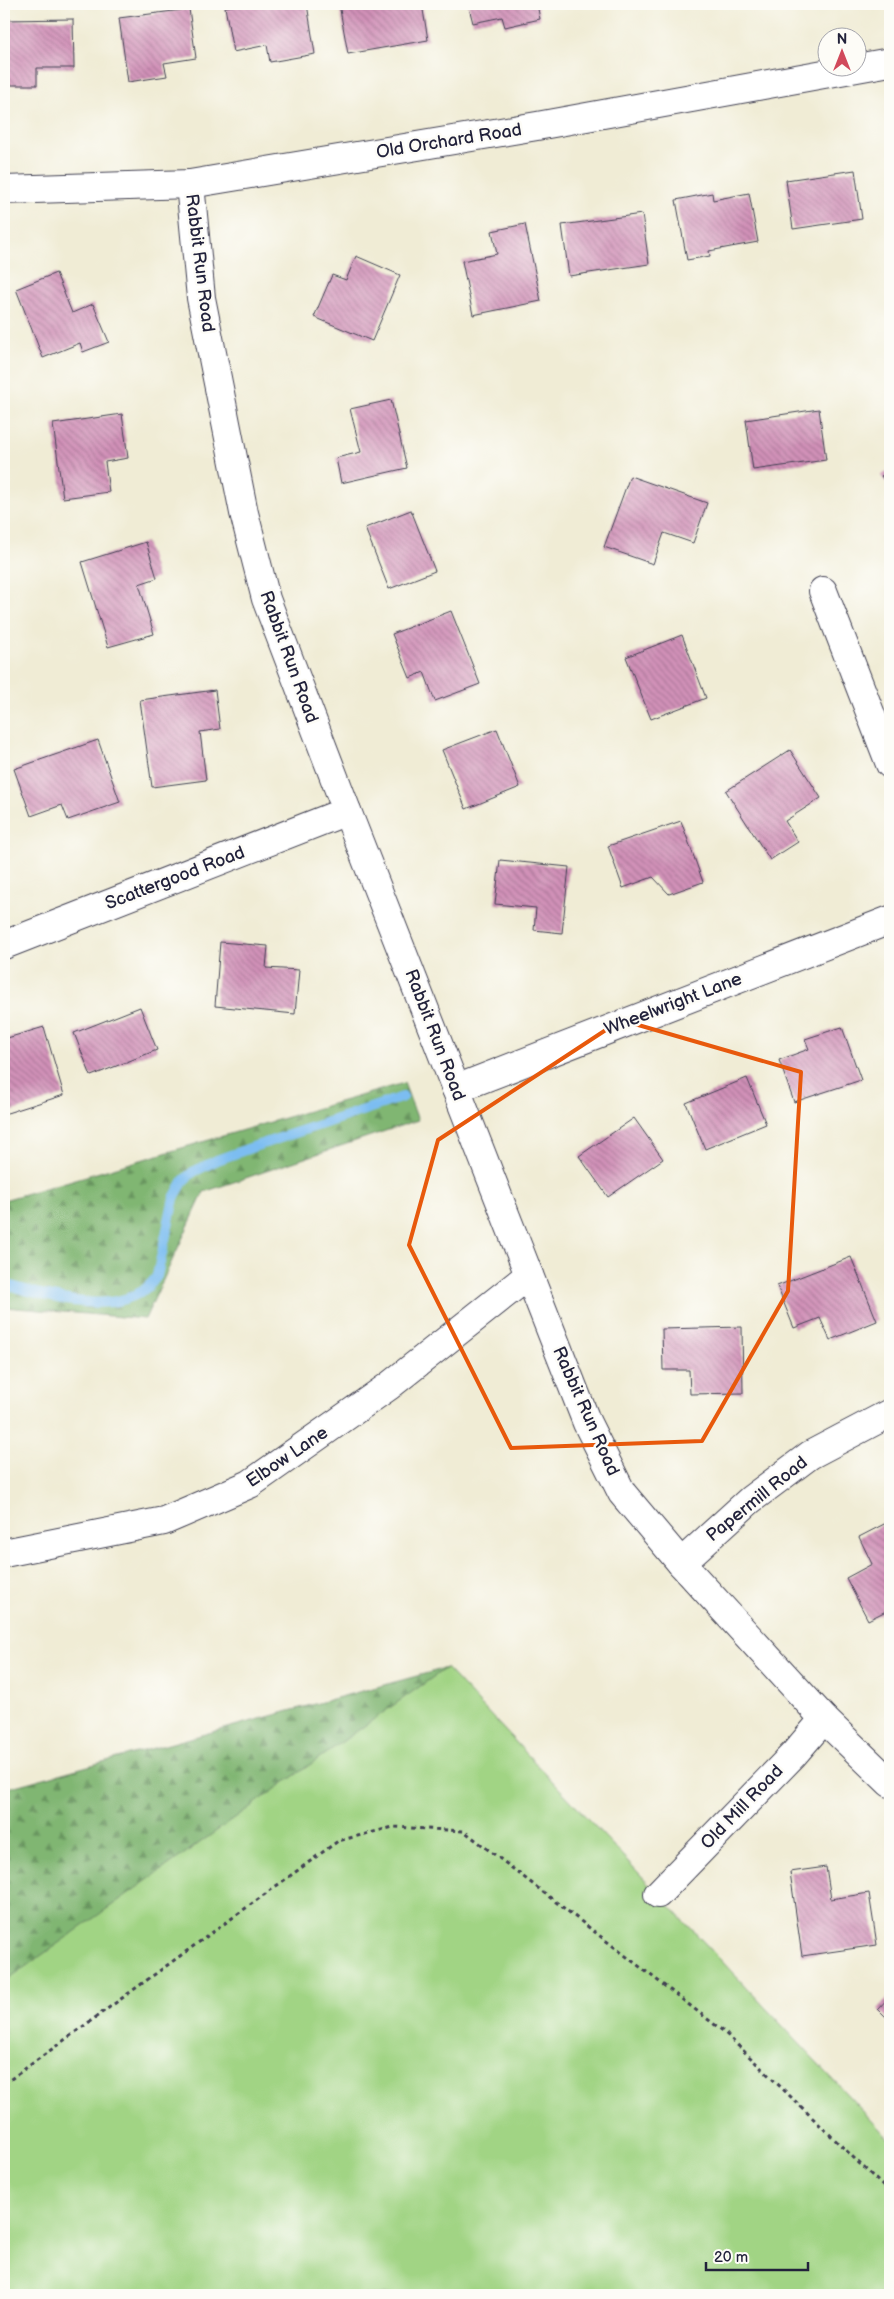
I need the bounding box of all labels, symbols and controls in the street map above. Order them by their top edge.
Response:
north arrow [816,28,866,78]
text: N [837,31,847,48]
street label: Old Orchard Road [375,119,523,163]
street label: Rabbit Run Road [181,193,219,333]
street label: Rabbit Run Road [255,588,323,726]
street label: Scattergood Road [102,842,248,914]
street label: Rabbit Run Road [400,966,470,1104]
street label: Wheelwright Lane [601,968,745,1040]
street label: Rabbit Run Road [548,1343,624,1479]
street label: Elbow Lane [242,1422,332,1492]
street label: Papermill Road [702,1452,812,1546]
street label: Old Mill Road [697,1761,787,1853]
scale bar [706,2239,809,2271]
text: 20 m [714,2248,748,2267]

